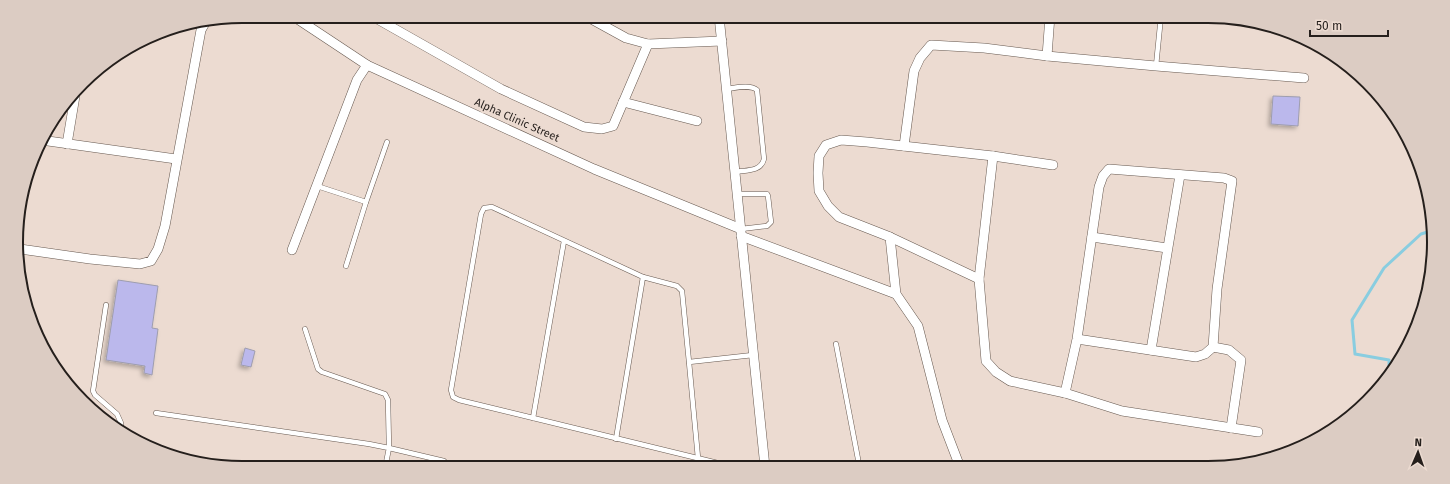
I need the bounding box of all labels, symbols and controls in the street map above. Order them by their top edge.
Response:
scale bar [1310,12,1388,38]
text: 50 m [1316,19,1342,33]
street label: Alpha Clinic Street [473,95,561,145]
north arrow [1398,432,1438,472]
text: N [1414,436,1422,449]

